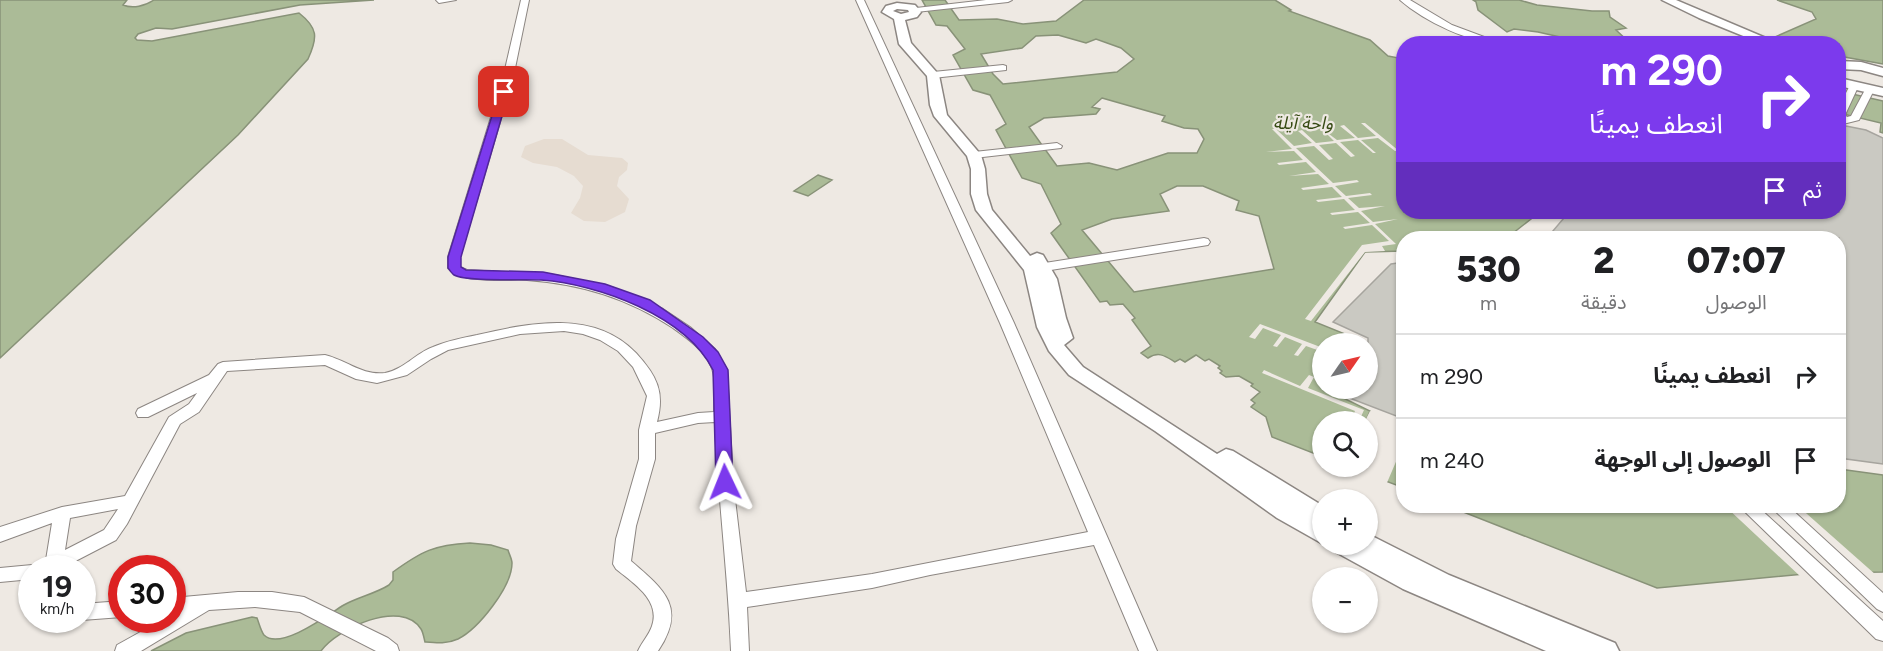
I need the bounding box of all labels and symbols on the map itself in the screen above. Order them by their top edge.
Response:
pin [478,66,529,117]
water label: واحة آيلة [1273,112,1333,134]
north arrow [1312,333,1378,399]
position arrow [693,450,757,514]
speed limit sign: 30 [108,555,186,633]

